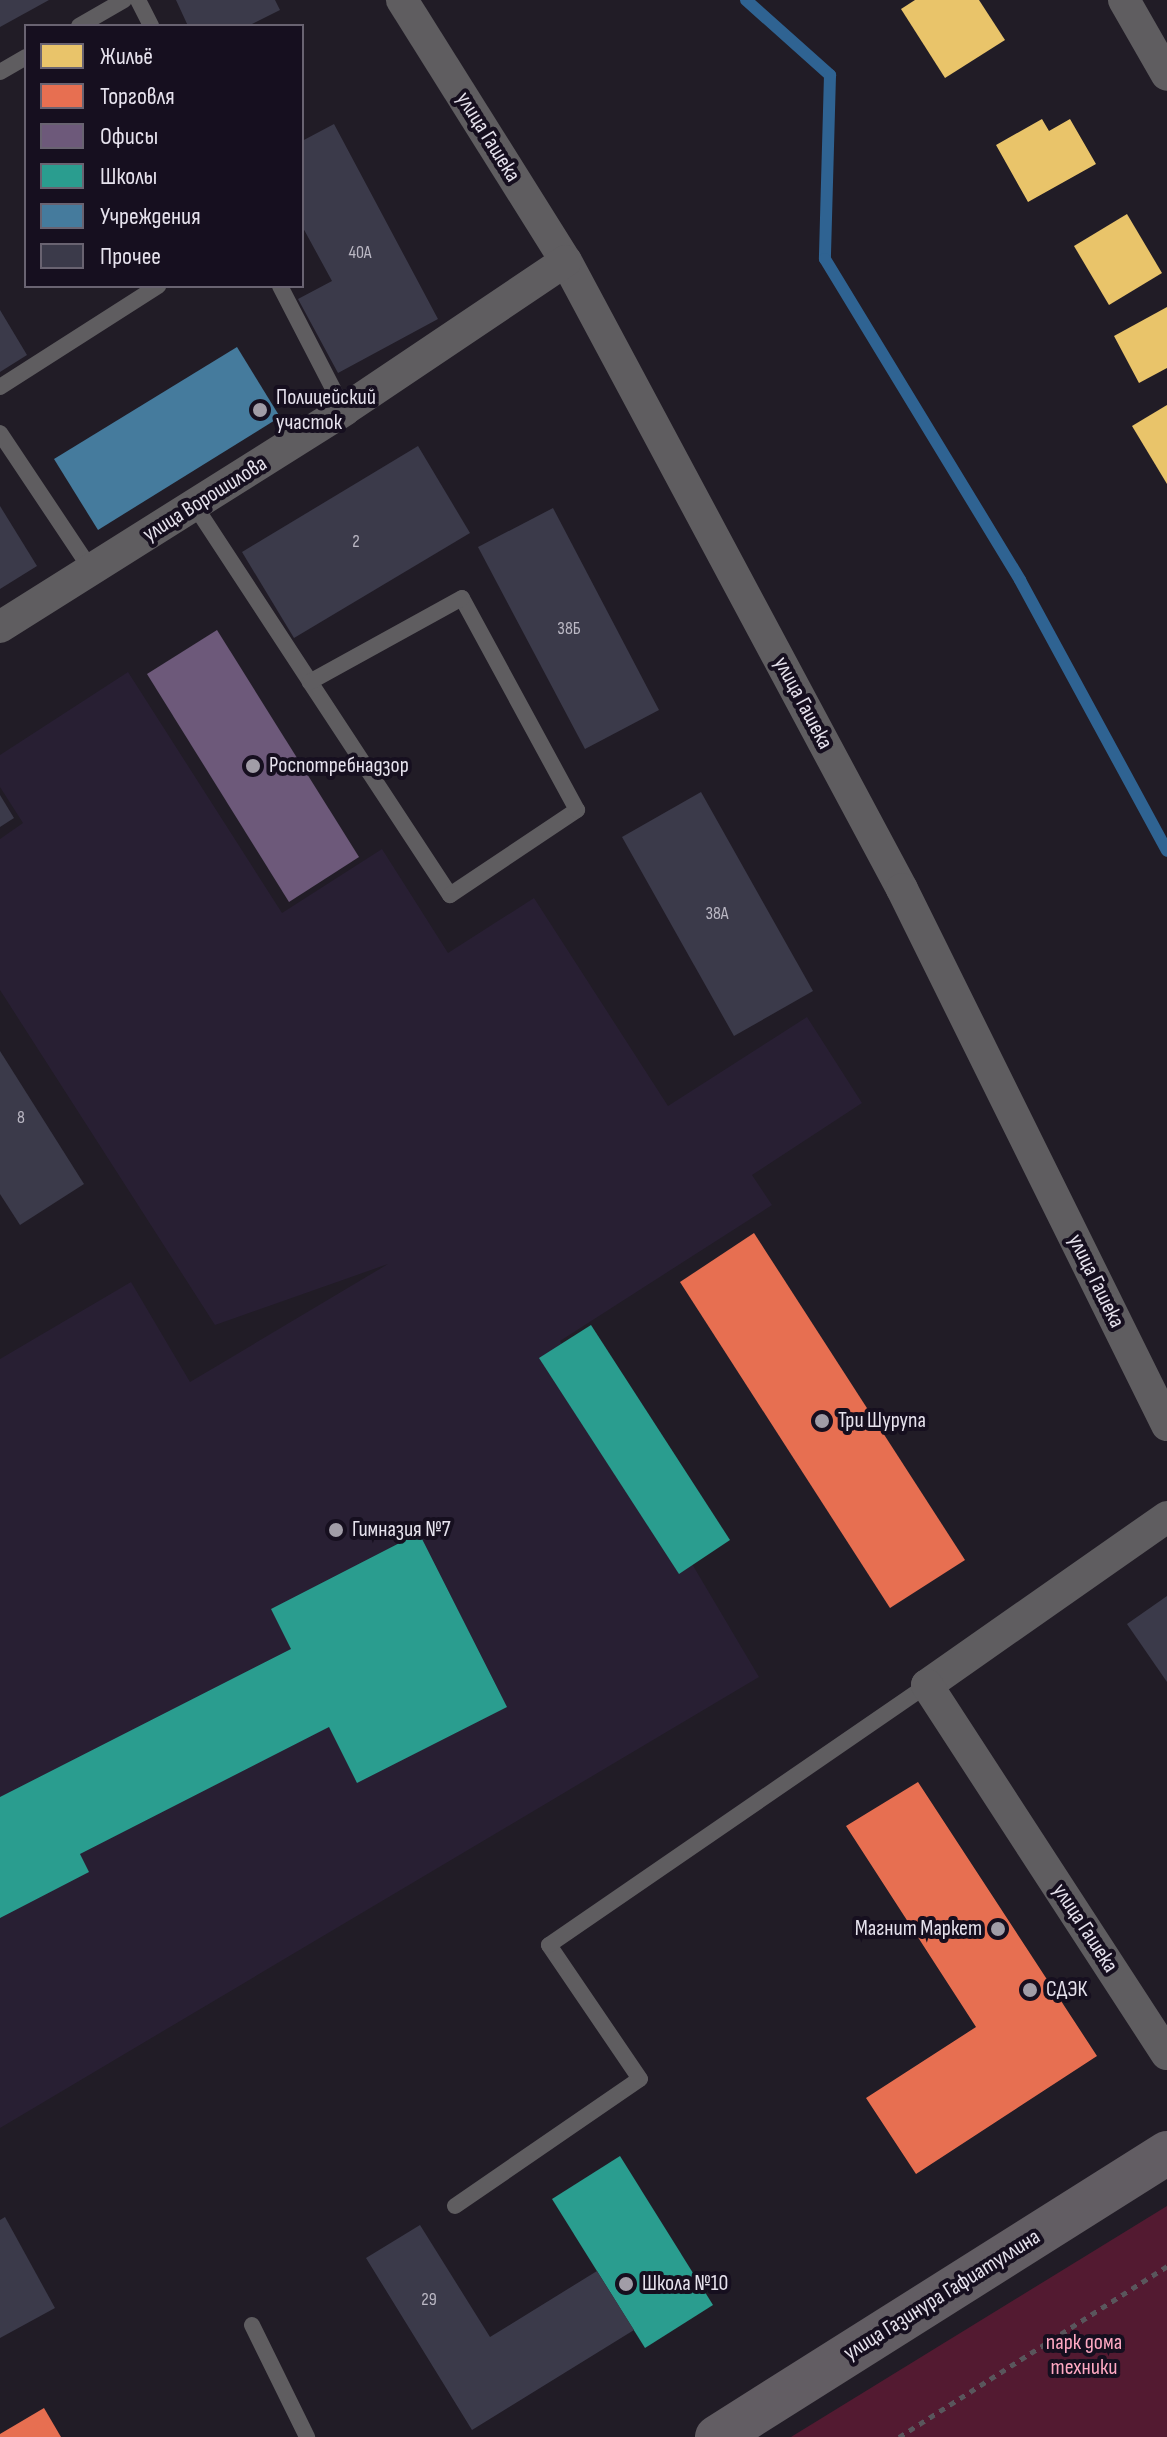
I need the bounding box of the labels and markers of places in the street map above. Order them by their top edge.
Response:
place label: Полицейский участок [276,384,376,436]
marker: Полицейский участок [251,401,269,419]
place label: Роспотребнадзор [269,753,409,779]
marker: Роспотребнадзор [244,757,262,775]
place label: Три Шурупа [838,1408,926,1434]
marker: Три Шурупа [813,1412,831,1430]
place label: Гимназия №7 [352,1517,451,1543]
marker: Гимназия №7 [327,1521,345,1539]
place label: Магнит Маркет [855,1916,982,1942]
marker: Магнит Маркет [989,1920,1007,1938]
place label: СДЭК [1046,1977,1087,2003]
marker: СДЭК [1021,1981,1039,1999]
place label: Школа №10 [642,2271,728,2297]
marker: Школа №10 [617,2275,635,2293]

